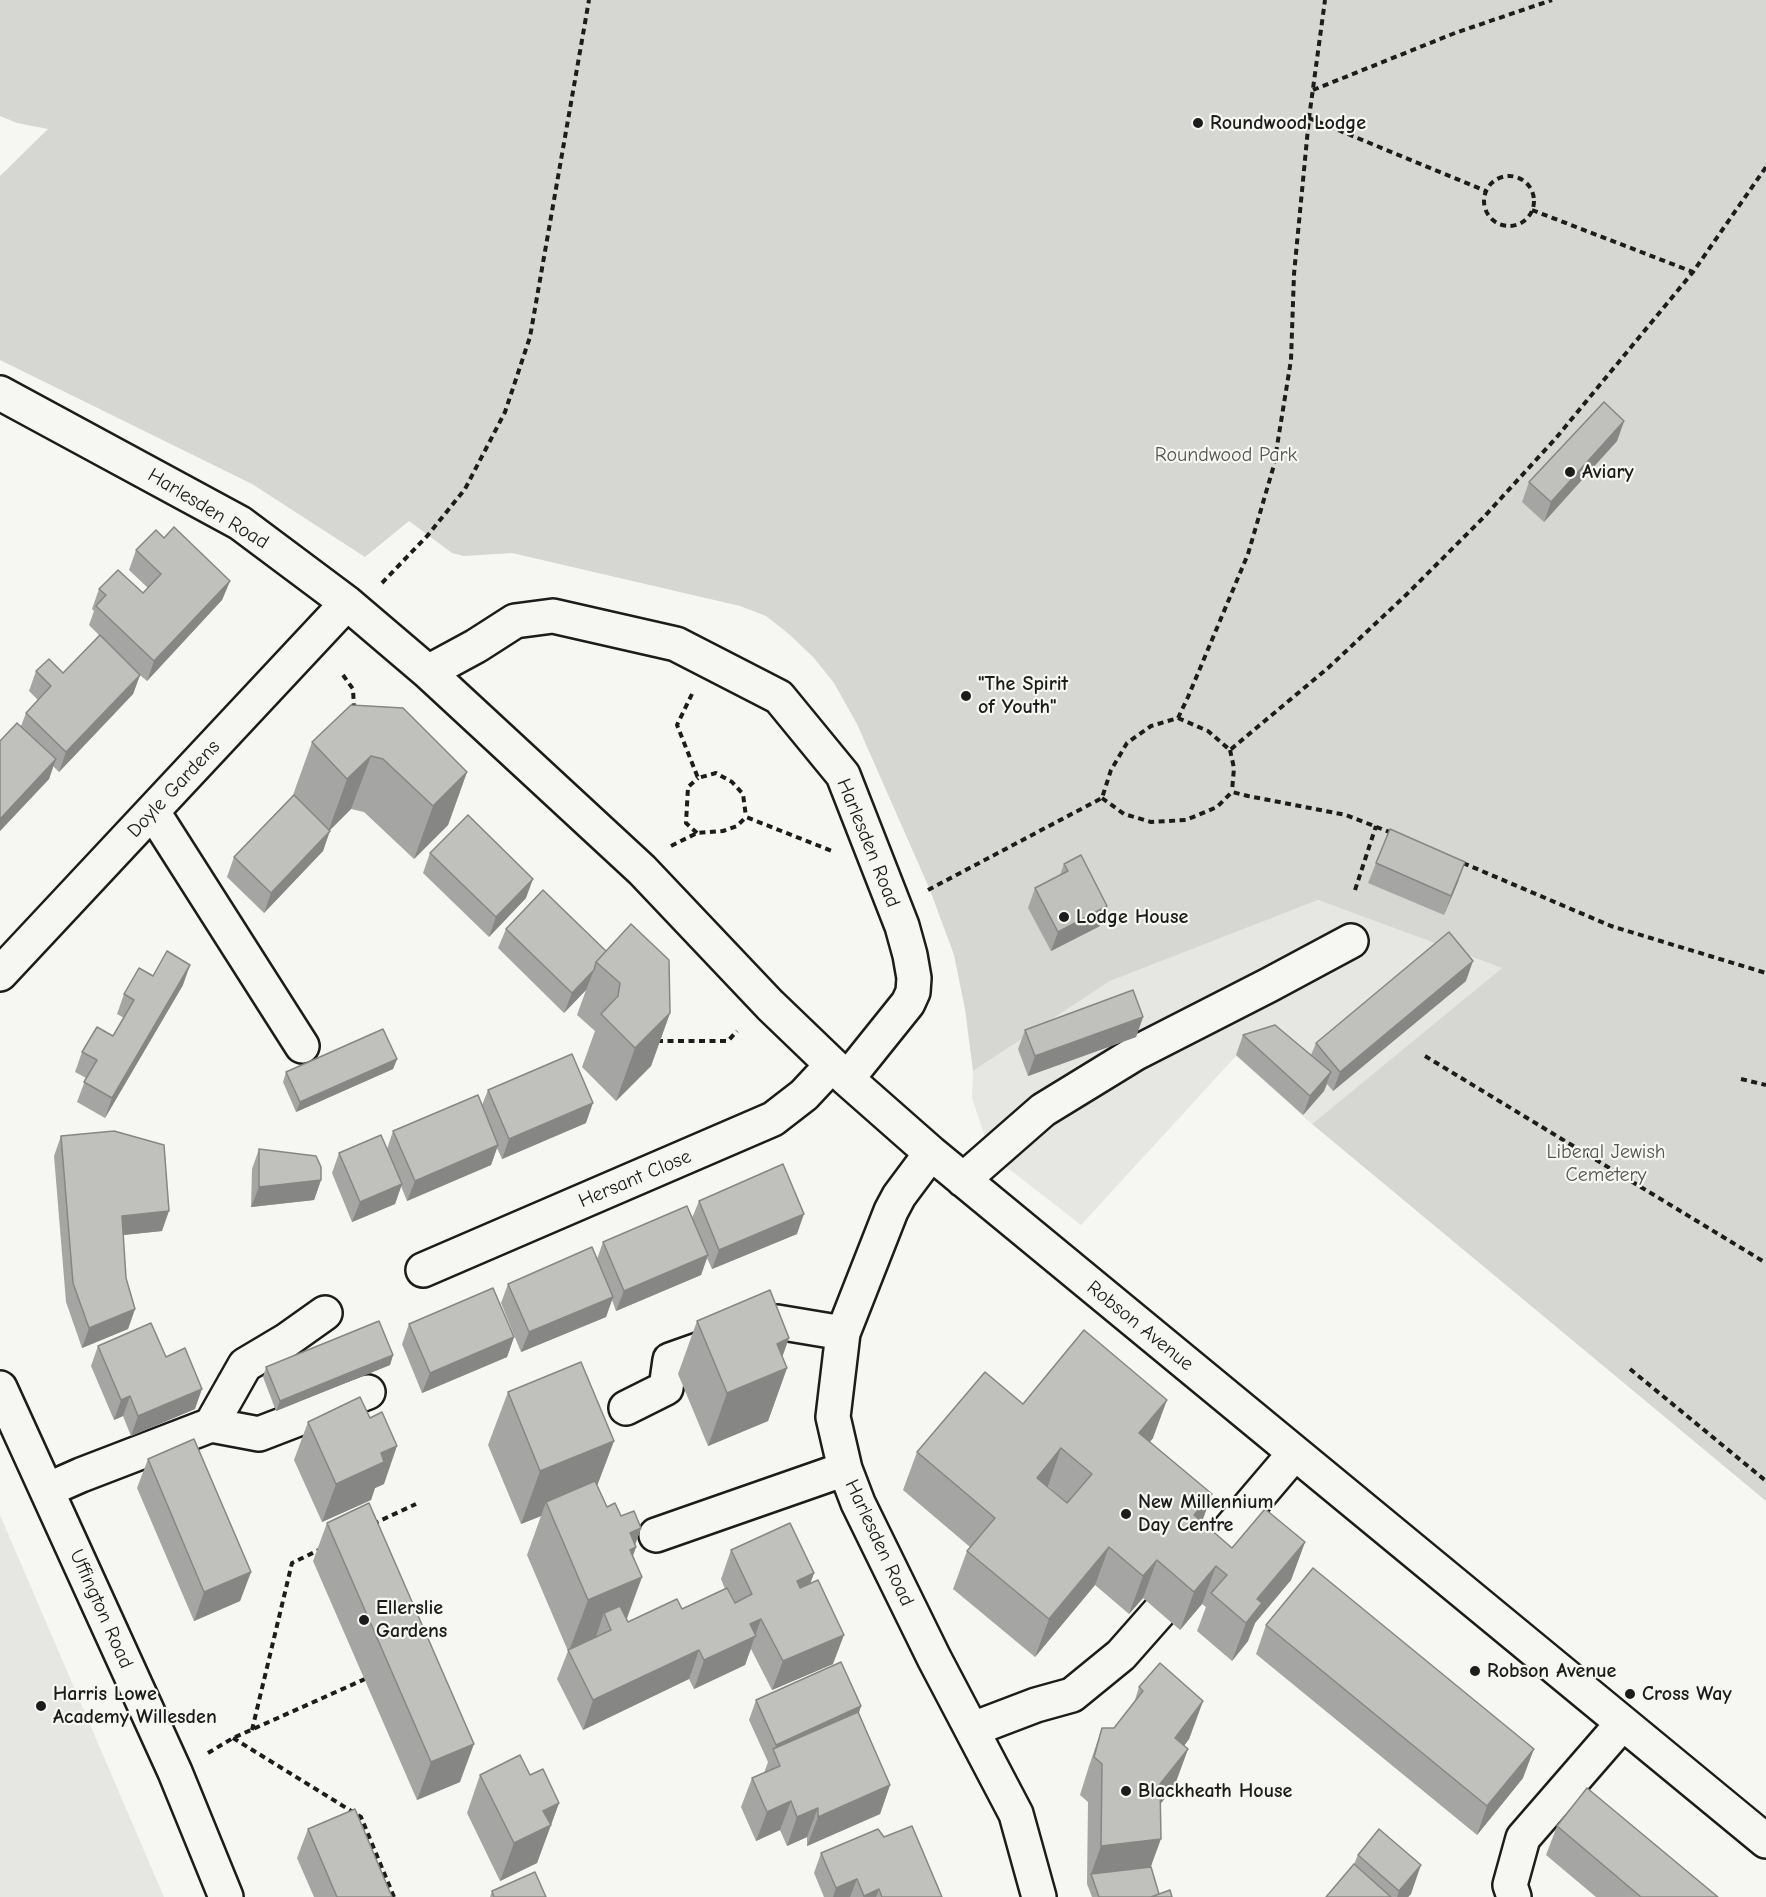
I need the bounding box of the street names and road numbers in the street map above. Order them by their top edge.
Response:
street label: Harlesden Road [143,463,273,555]
street label: Doyle Gardens [123,735,225,843]
street label: Harlesden Road [831,775,905,911]
street label: Hersant Close [575,1145,695,1213]
street label: Robson Avenue [1082,1276,1198,1376]
street label: Harlesden Road [839,1476,919,1610]
street label: Uffington Road [64,1546,138,1672]

